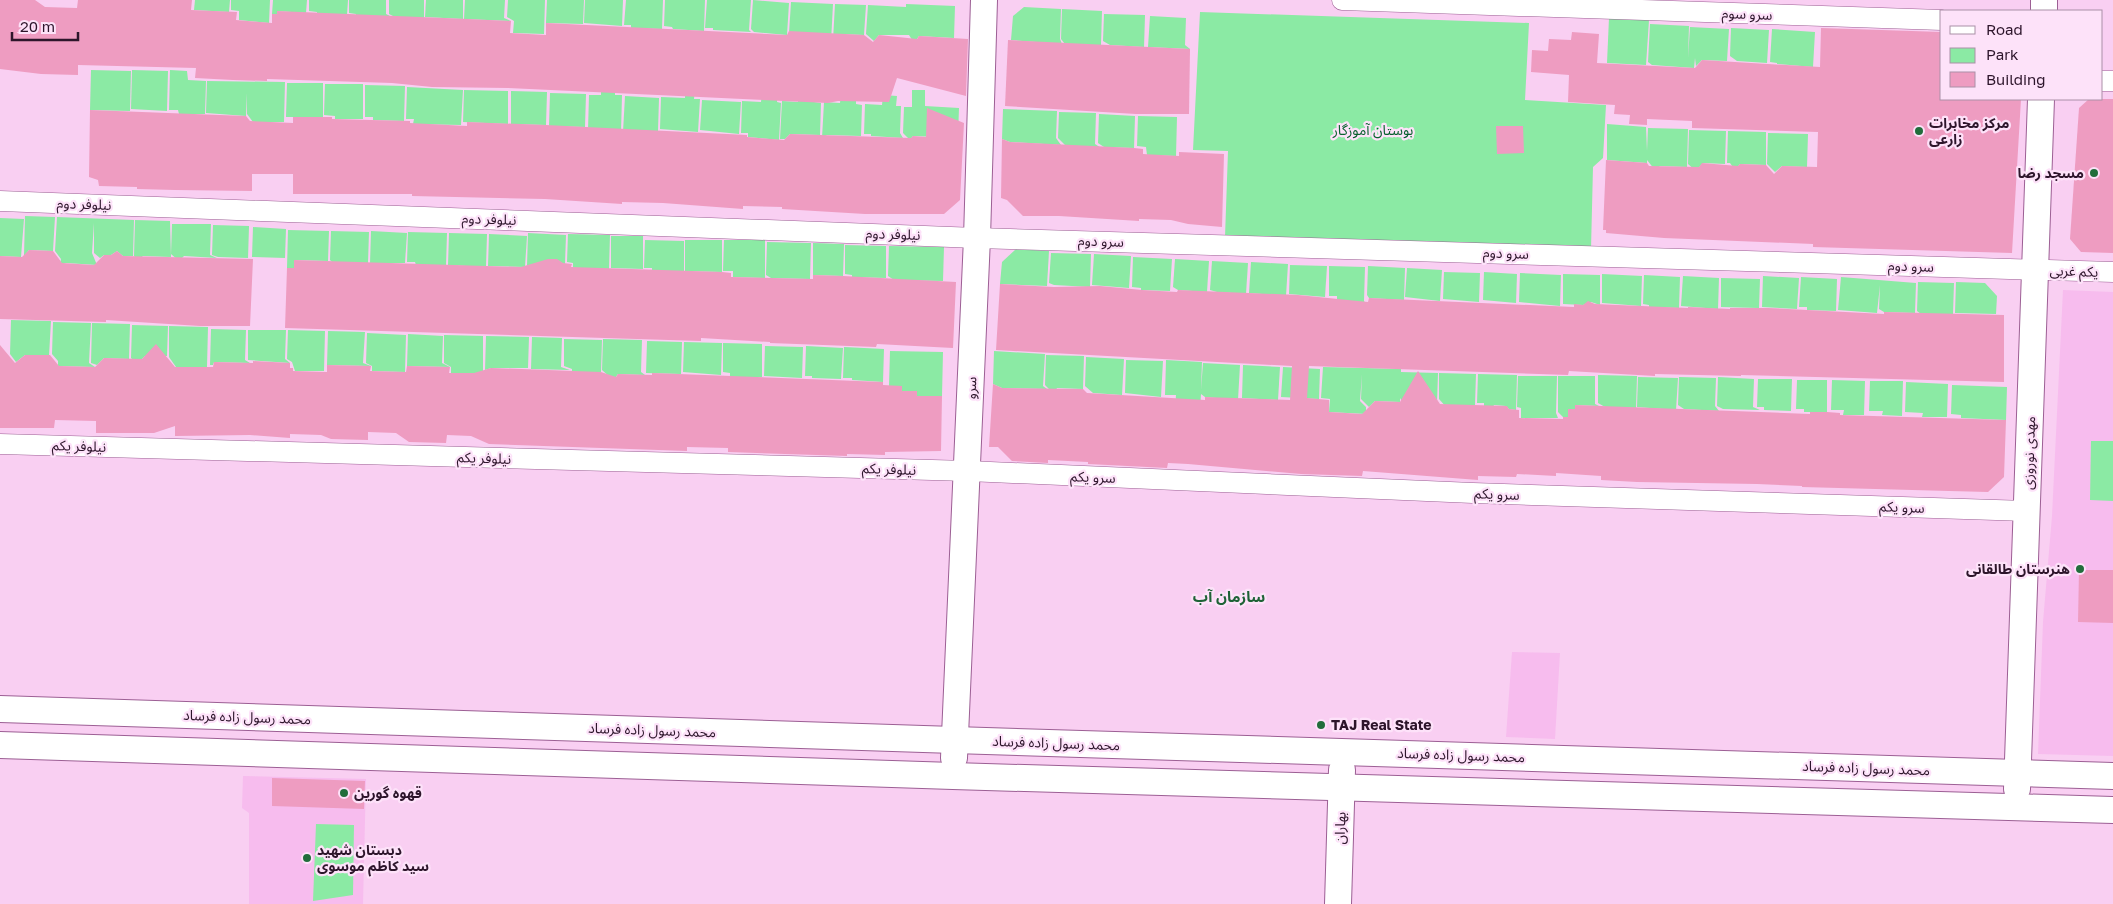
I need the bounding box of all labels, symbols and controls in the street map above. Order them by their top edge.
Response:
street label: سرو سوم [1721,4,1773,26]
scale bar [12,10,79,42]
legend [1940,10,2103,100]
text: 20 m [20,17,55,35]
text: Road [1986,20,2023,38]
text: Park [1986,45,2019,63]
text: Building [1986,70,2046,88]
place label: مرکز مخابرات زارعی [1929,114,2009,148]
park label: بوستان آموزگار [1332,121,1414,139]
marker: مرکز مخابرات زارعی [1913,125,1925,137]
place label: مسجد رضا [2018,164,2084,182]
marker: مسجد رضا [2088,167,2100,179]
street label: نیلوفر دوم [56,194,112,216]
street label: نیلوفر دوم [461,209,517,231]
street label: نیلوفر دوم [865,224,921,246]
street label: سرو دوم [1078,231,1124,253]
street label: سرو دوم [1483,243,1529,265]
street label: سرو دوم [1888,256,1934,278]
street label: یکم غربی [2049,261,2099,283]
street label: سرو [962,376,980,400]
street label: مهدی نوروزی [2019,416,2039,490]
street label: نیلوفر یکم [51,436,107,458]
street label: نیلوفر یکم [456,448,512,470]
street label: نیلوفر یکم [861,459,917,481]
street label: سرو یکم [1070,467,1116,489]
street label: سرو یکم [1474,484,1520,506]
street label: سرو یکم [1879,497,1925,519]
place label: هنرستان طالقانی [1966,560,2070,578]
marker: هنرستان طالقانی [2074,563,2086,575]
district label: سازمان آب [1193,587,1265,606]
street label: محمد رسول زاده فرساد [183,706,311,728]
place label: TAJ Real State [1331,716,1432,733]
street label: محمد رسول زاده فرساد [588,719,716,741]
marker: TAJ Real State [1315,719,1327,731]
street label: محمد رسول زاده فرساد [992,732,1120,754]
street label: محمد رسول زاده فرساد [1397,744,1525,766]
street label: محمد رسول زاده فرساد [1802,757,1930,779]
place label: قهوه گورین [354,784,422,802]
marker: قهوه گورین [338,787,350,799]
street label: بهاران [1330,811,1350,845]
place label: دبستان شهید سید کاظم موسوی [317,841,429,877]
marker: دبستان شهید سید کاظم موسوی [301,852,313,864]

